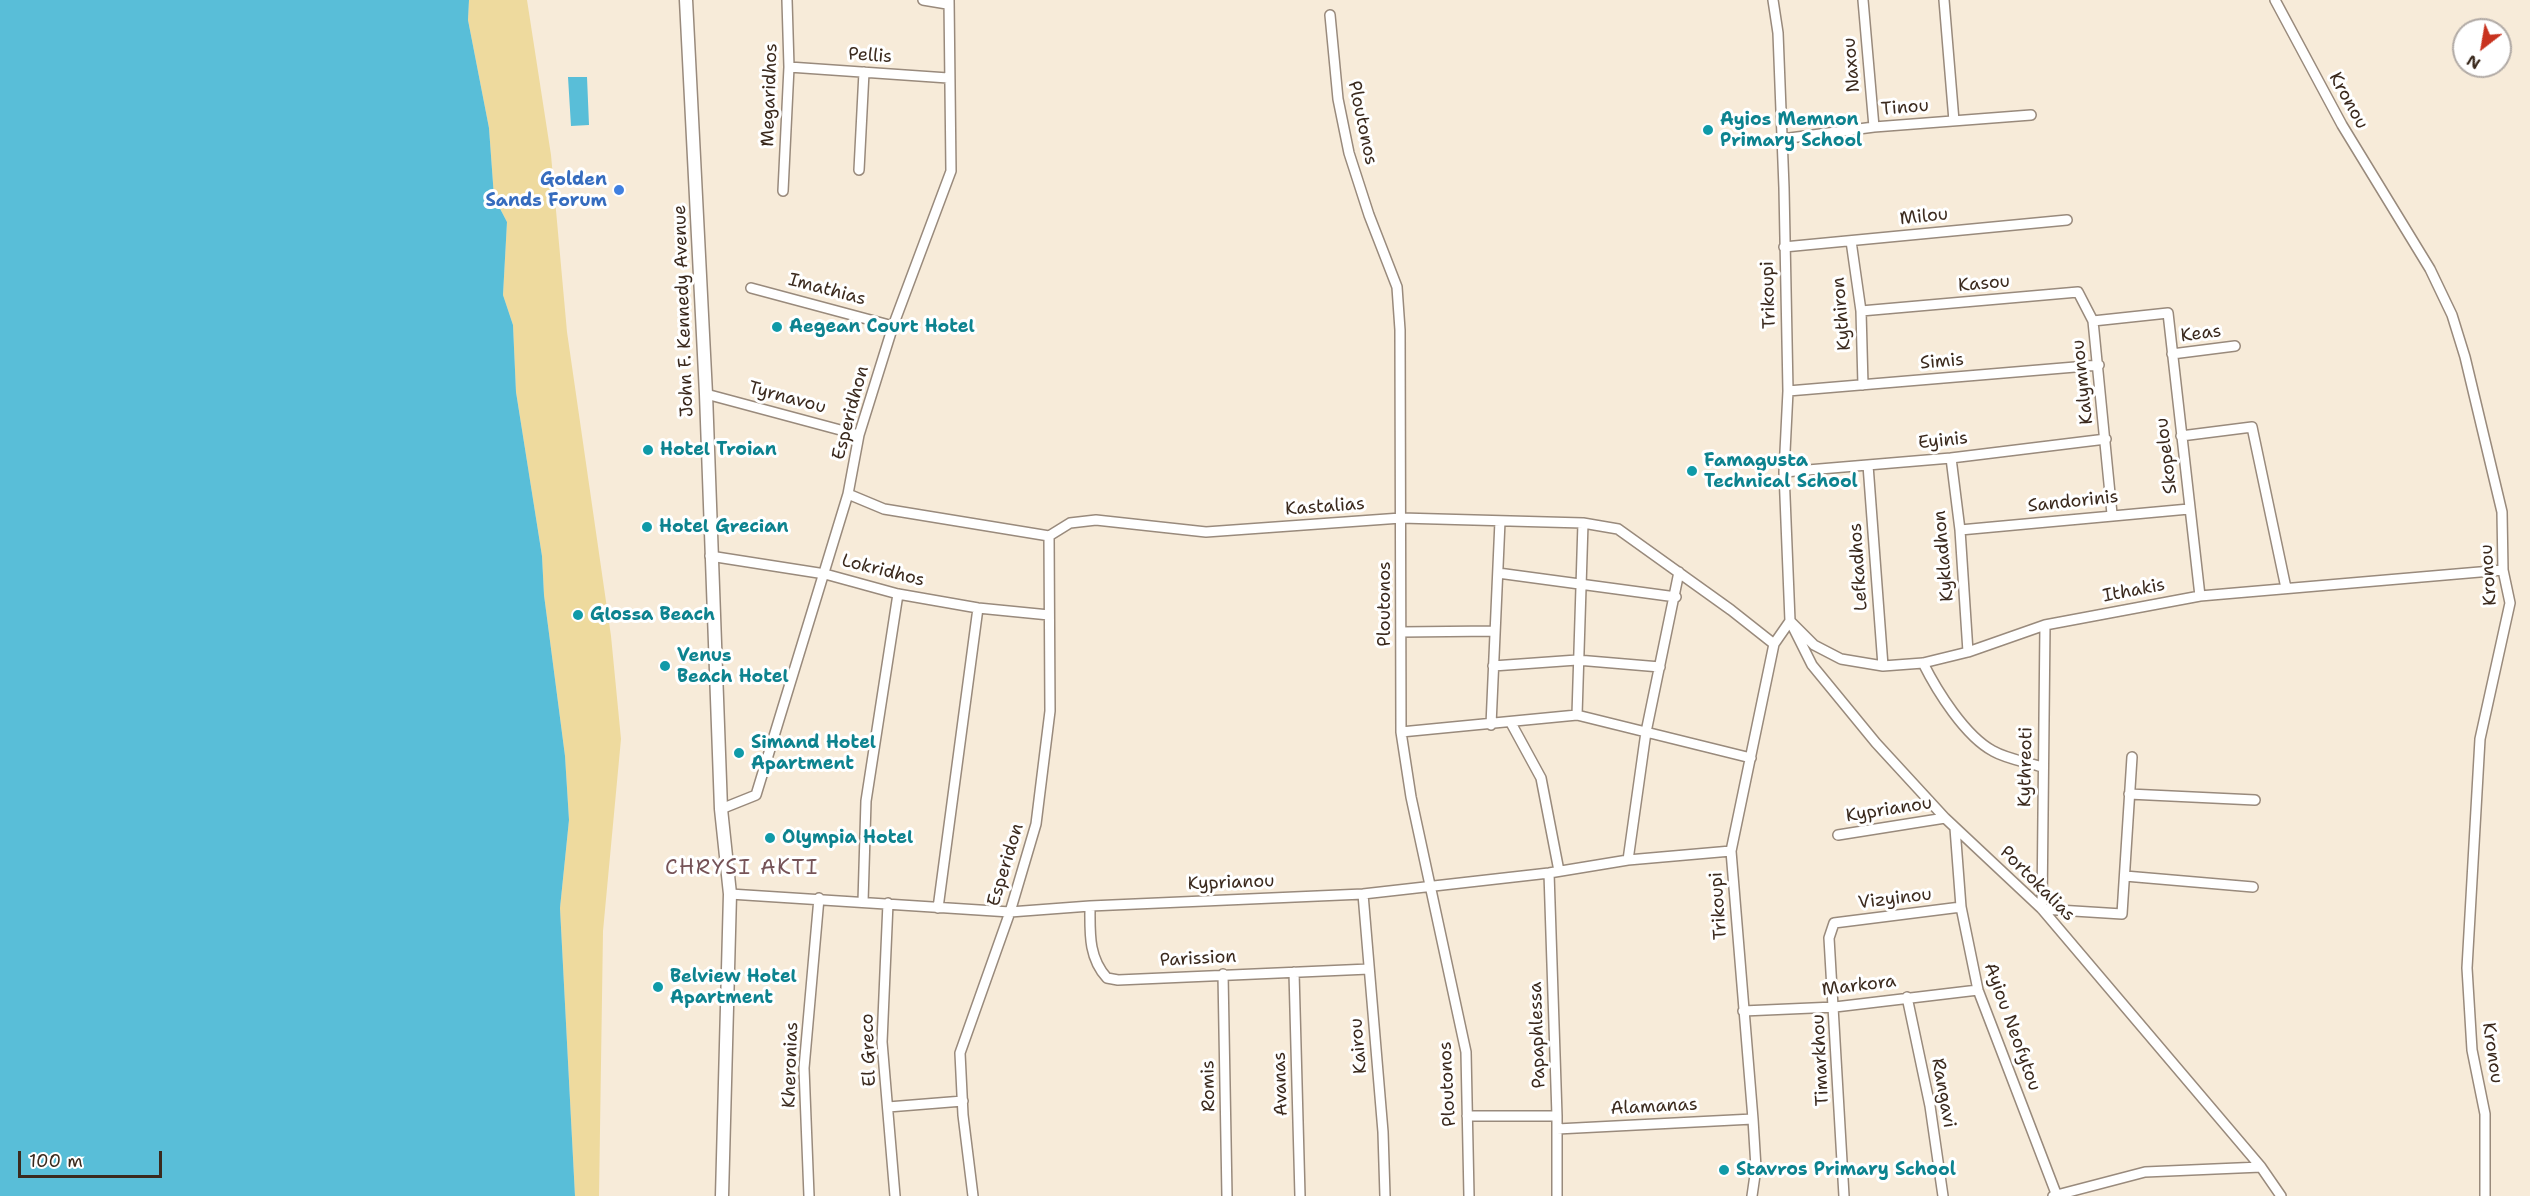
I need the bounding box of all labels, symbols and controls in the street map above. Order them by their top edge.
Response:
north arrow [2452,18,2512,78]
street label: Naxou [1839,37,1865,93]
street label: Megaridhos [757,43,783,147]
street label: Pellis [847,44,893,68]
text: N [2463,50,2484,74]
street label: Kronou [2324,69,2372,133]
street label: Ploutonos [1343,79,1381,167]
street label: Tinou [1880,95,1930,121]
place label: Ayios Memnon Primary School [1720,109,1862,152]
marker: Ayios Memnon Primary School [1701,123,1715,137]
place label: Golden Sands Forum [486,169,607,212]
marker: Golden Sands Forum [612,183,626,197]
street label: John F. Kennedy Avenue [669,204,699,418]
street label: Milou [1899,204,1949,230]
street label: Trikoupi [1757,261,1781,329]
street label: Imathias [786,269,868,311]
street label: Kasou [1957,271,2011,297]
street label: Kythiron [1828,276,1856,352]
place label: Aegean Court Hotel [789,316,975,338]
marker: Aegean Court Hotel [770,320,784,334]
street label: Keas [2179,321,2223,347]
street label: Kalymnou [2068,338,2098,426]
street label: Simis [1919,349,1965,375]
street label: Esperidhon [828,364,874,462]
street label: Tyrnavou [746,377,828,419]
street label: Skopelou [2152,417,2182,495]
street label: Eyinis [1917,428,1969,454]
place label: Hotel Troian [660,439,777,461]
marker: Hotel Troian [641,443,655,457]
place label: Famagusta Technical School [1704,450,1858,492]
marker: Famagusta Technical School [1685,464,1699,478]
street label: Sandorinis [2027,486,2119,518]
street label: Kastalias [1285,493,1365,521]
street label: Kykladhon [1929,509,1959,603]
place label: Hotel Grecian [659,516,789,538]
marker: Hotel Grecian [640,520,654,534]
street label: Lefkadhos [1845,522,1873,612]
street label: Kronou [2476,544,2502,606]
street label: Lokridhos [839,550,927,592]
street label: Ploutonos [1374,561,1396,647]
street label: Ithakis [2101,574,2167,608]
place label: Glossa Beach [590,604,715,626]
marker: Glossa Beach [571,608,585,622]
place label: Venus Beach Hotel [677,645,789,688]
marker: Venus Beach Hotel [658,659,672,673]
street label: Kythreoti [2015,727,2037,807]
place label: Simand Hotel Apartment [751,732,876,774]
marker: Simand Hotel Apartment [732,746,746,760]
street label: Kyprianou [1844,793,1934,827]
street label: Esperidon [983,821,1029,909]
place label: Olympia Hotel [782,827,913,849]
marker: Olympia Hotel [763,831,777,845]
street label: Portokalias [1995,842,2079,926]
district label: CHRYSI AKTI [665,856,819,882]
street label: Kyprianou [1187,871,1275,895]
street label: Trikoupi [1706,871,1732,941]
street label: Vizyinou [1857,884,1933,914]
street label: Parission [1159,946,1237,972]
street label: Ayiou Neofytou [1979,960,2045,1094]
place label: Belview Hotel Apartment [670,966,797,1008]
street label: Markora [1821,971,1897,1001]
marker: Belview Hotel Apartment [651,980,665,994]
street label: Papaphlessa [1525,981,1551,1089]
street label: El Greco [857,1013,881,1087]
street label: Timarkhou [1808,1013,1834,1107]
street label: Kairou [1346,1017,1372,1075]
street label: Kheronias [779,1021,803,1109]
street label: Kronou [2477,1021,2507,1085]
street label: Ploutonos [1435,1041,1461,1127]
street label: Avanas [1269,1051,1293,1117]
street label: Rangavi [1926,1056,1960,1130]
street label: Romis [1198,1060,1220,1112]
street label: Alamanas [1610,1094,1698,1120]
scale bar [21,1139,165,1177]
text: 100 m [29,1149,83,1173]
place label: Stavros Primary School [1736,1159,1956,1181]
marker: Stavros Primary School [1717,1163,1731,1177]

